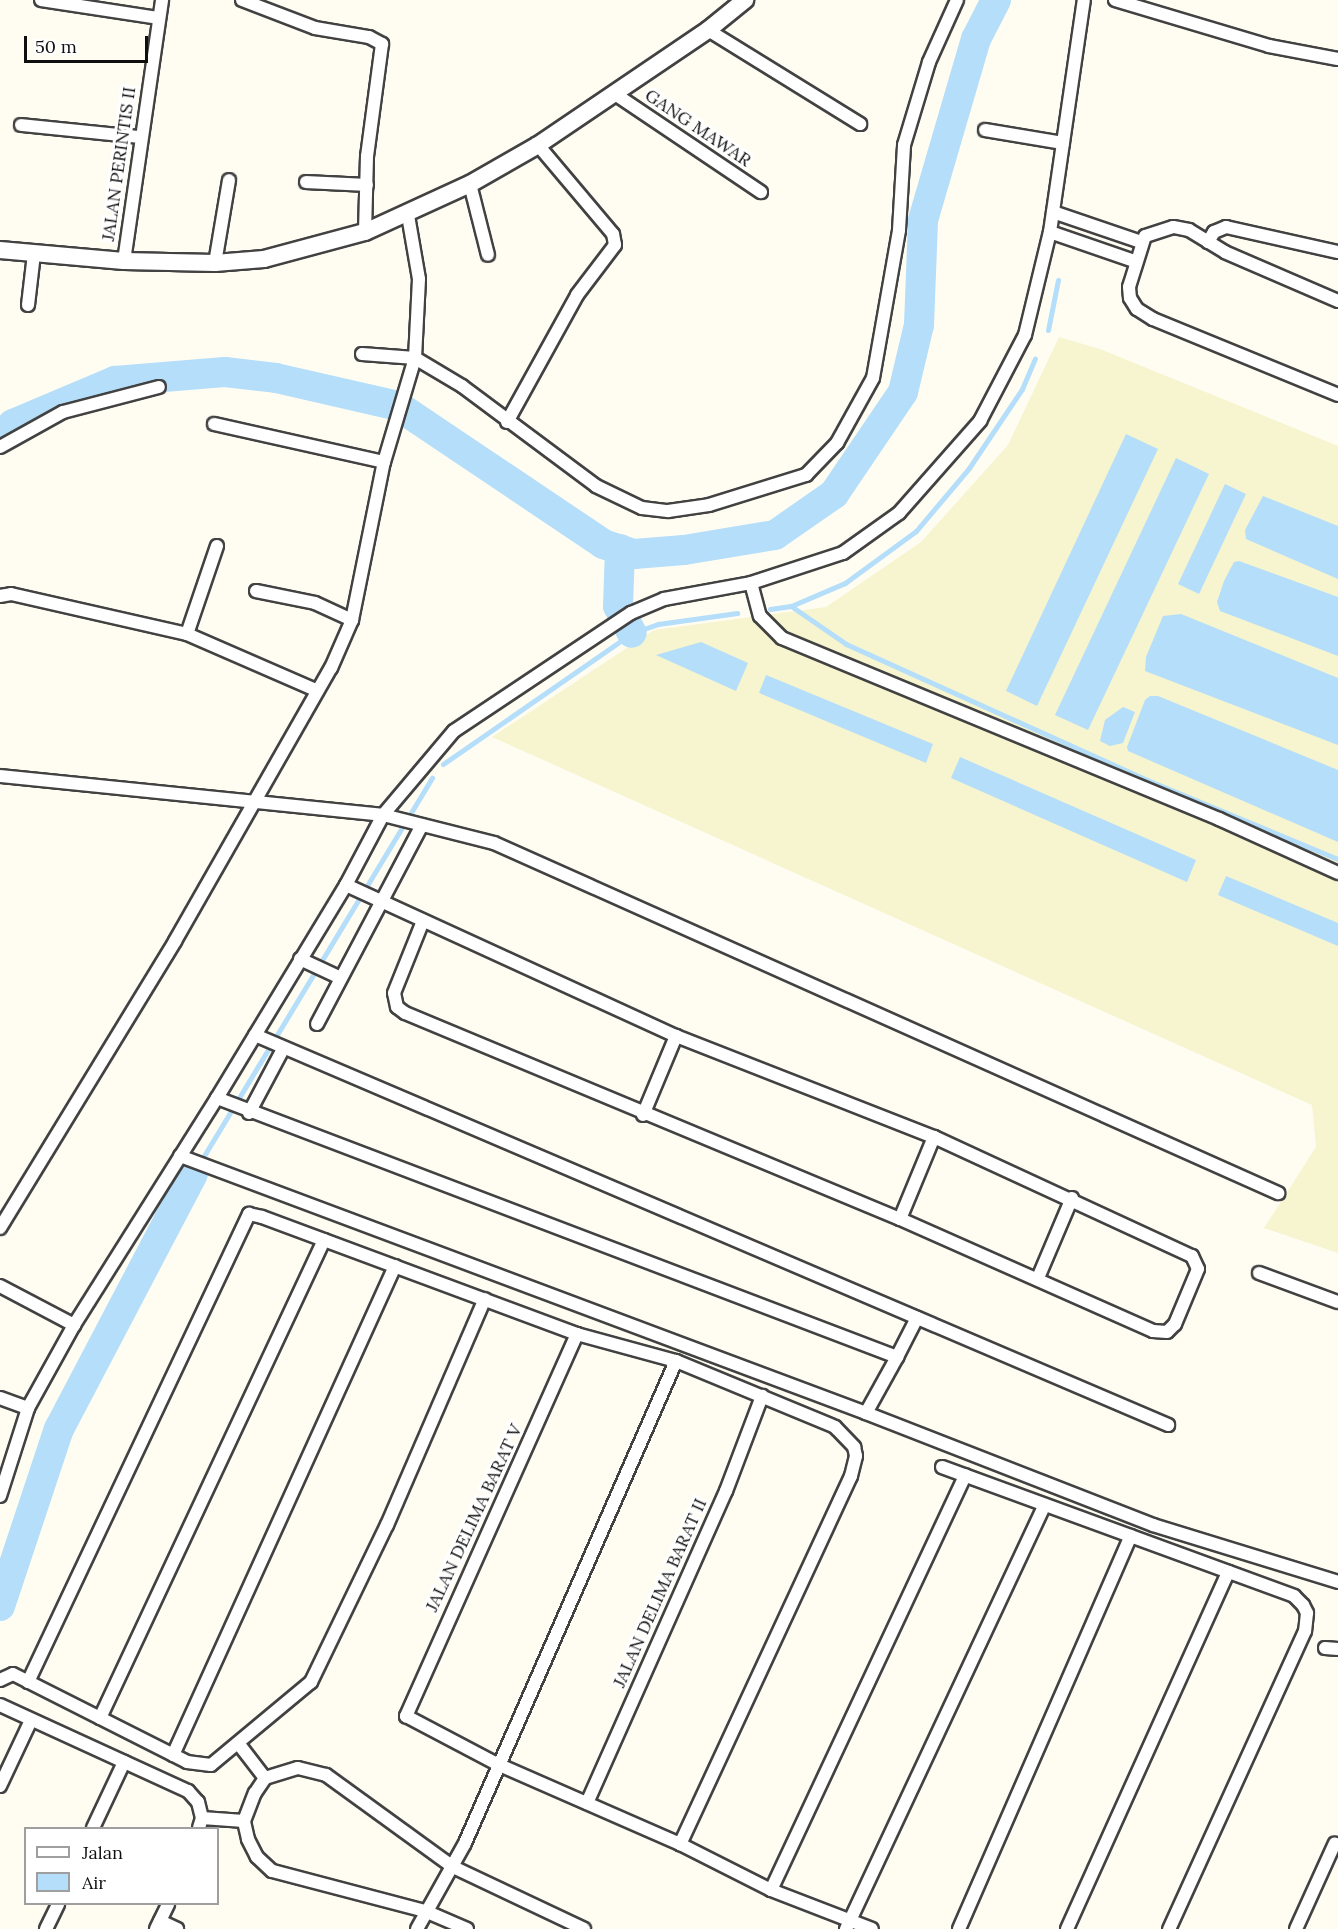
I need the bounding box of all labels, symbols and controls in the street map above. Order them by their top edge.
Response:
scale bar [27,24,152,62]
text: 50 m [35,35,77,58]
street label: GANG MAWAR [641,84,755,172]
street label: JALAN PERINTIS II [97,86,141,242]
street label: JALAN DELIMA BARAT V [421,1421,527,1615]
street label: JALAN DELIMA BARAT II [609,1495,711,1691]
legend [24,1827,219,1905]
text: Jalan [82,1841,123,1864]
text: Air [82,1871,106,1894]

